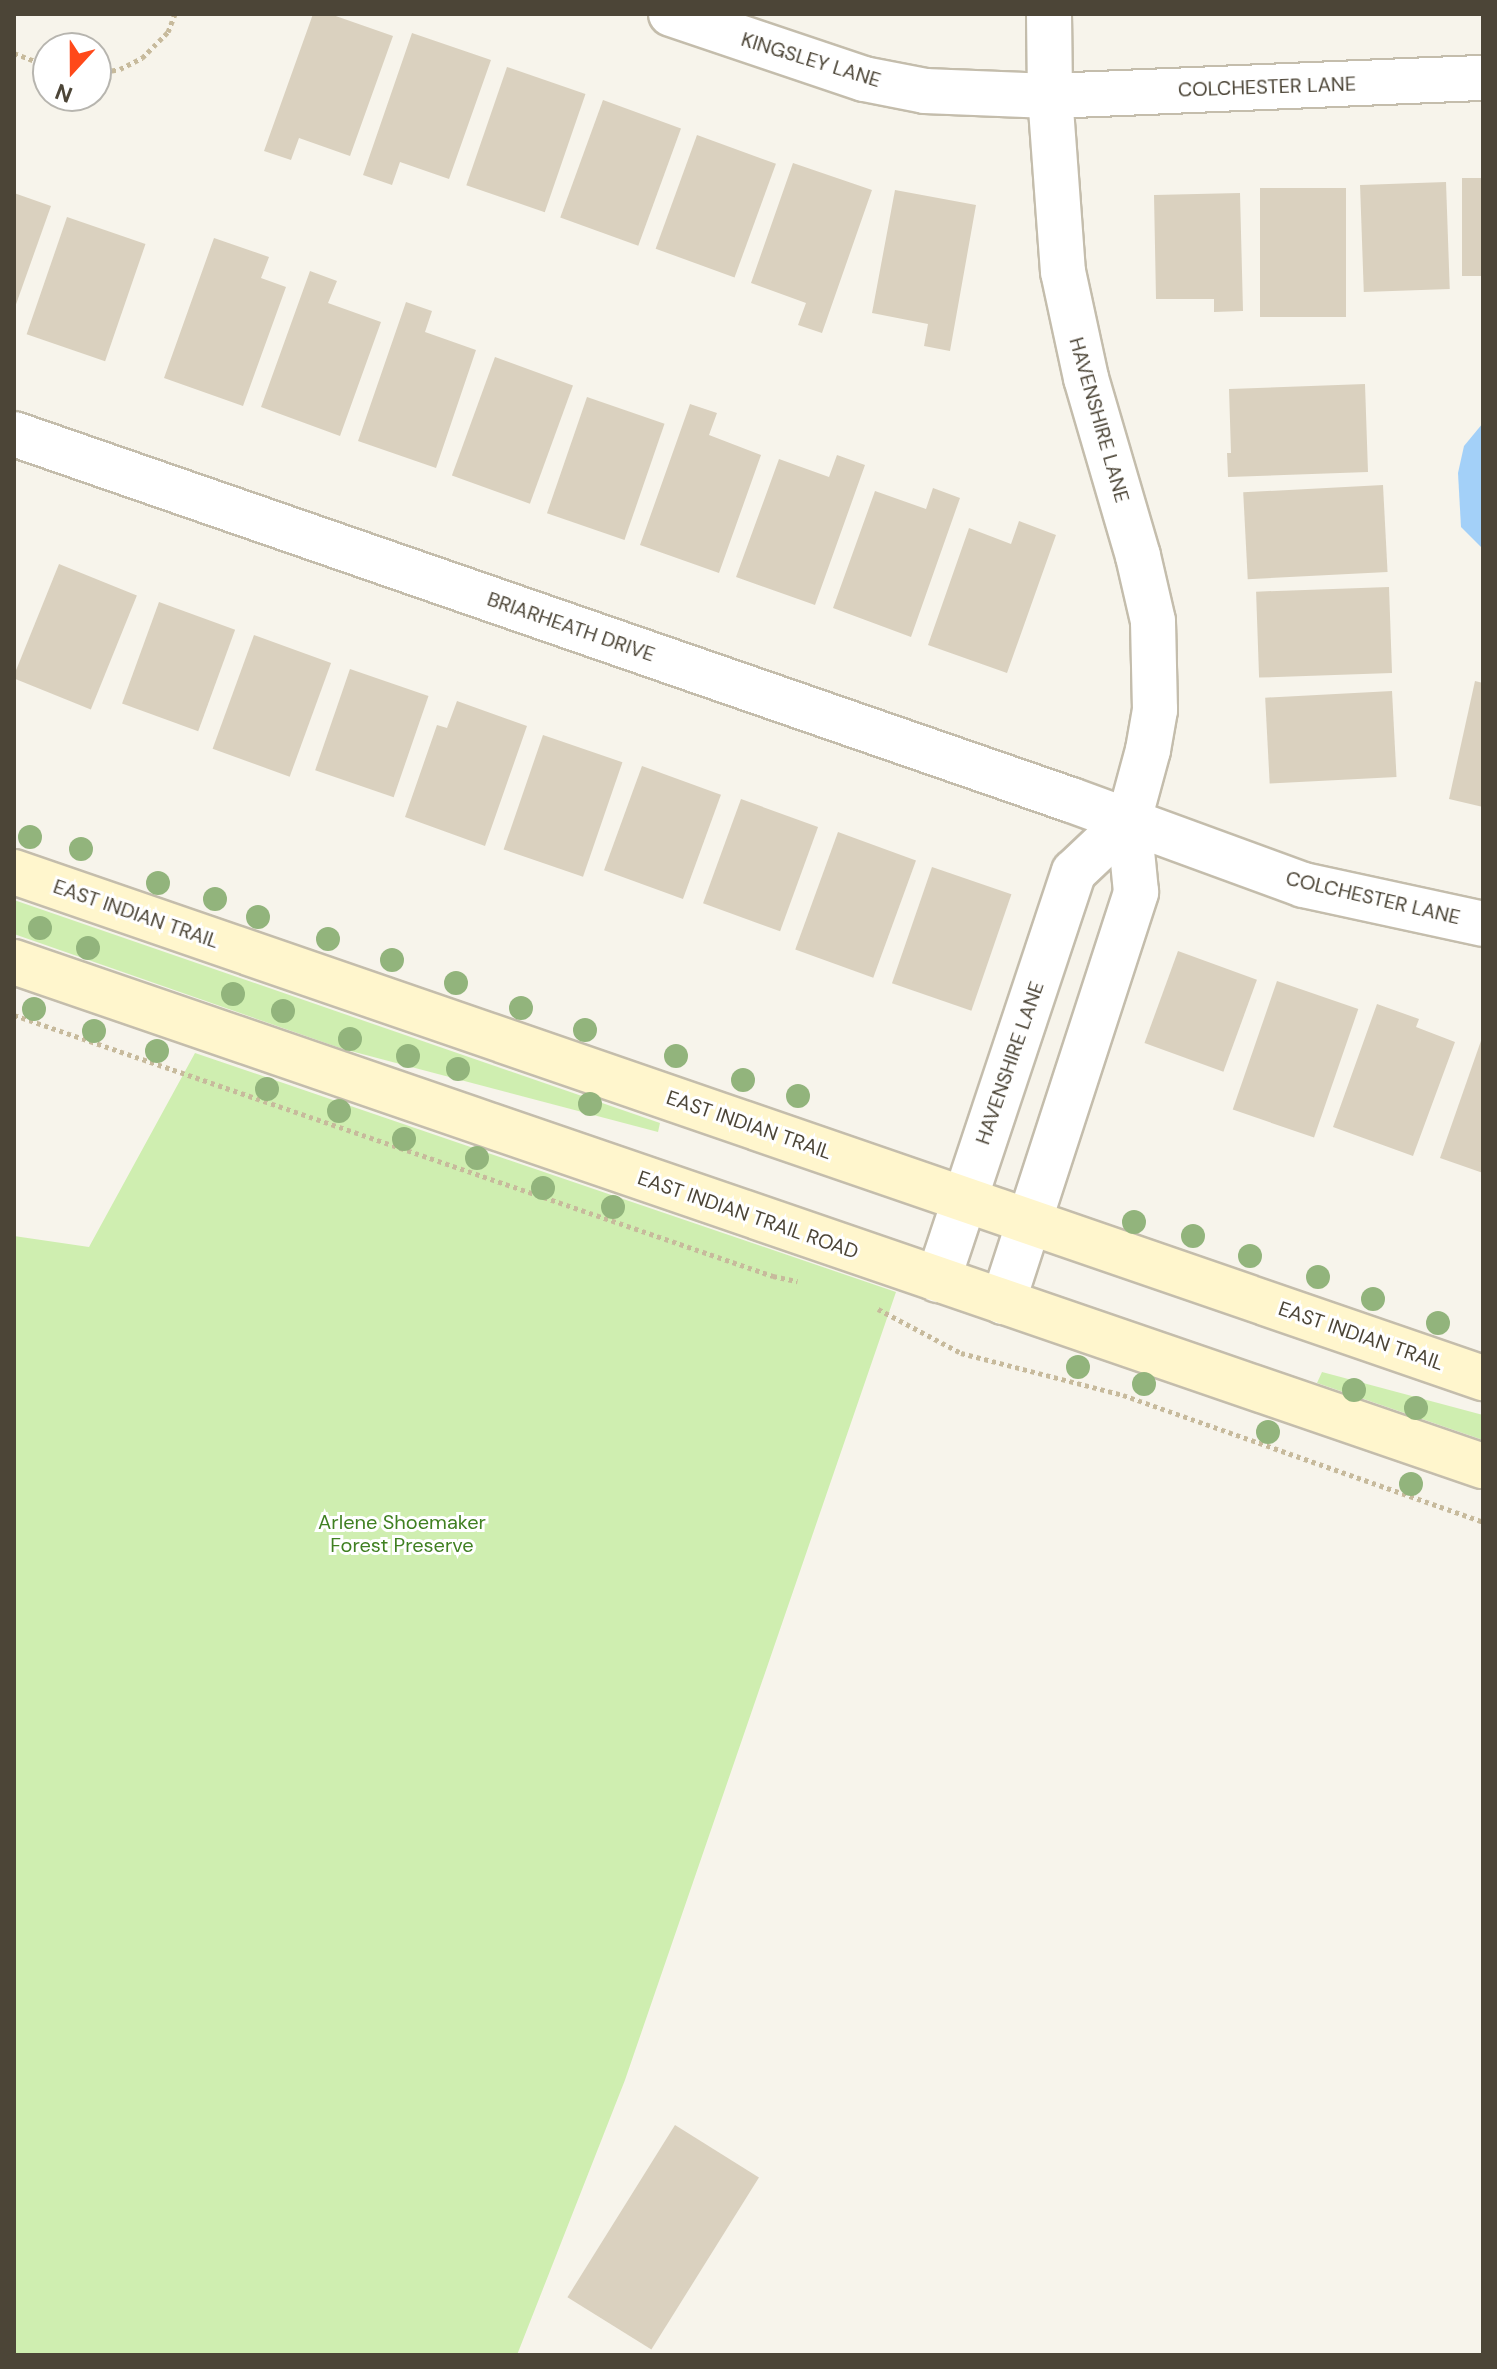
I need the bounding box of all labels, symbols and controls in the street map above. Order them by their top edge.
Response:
street label: KINGSLEY LANE [738,27,884,93]
north arrow [32,32,112,112]
street label: COLCHESTER LANE [1178,72,1356,102]
text: N [51,77,77,109]
street label: HAVENSHIRE LANE [1064,335,1134,505]
street label: BRIARHEATH DRIVE [484,587,658,667]
street label: COLCHESTER LANE [1283,866,1463,930]
street label: EAST INDIAN TRAIL [50,874,222,954]
street label: HAVENSHIRE LANE [971,978,1049,1148]
street label: EAST INDIAN TRAIL [663,1085,835,1165]
street label: EAST INDIAN TRAIL ROAD [634,1166,862,1264]
street label: EAST INDIAN TRAIL [1275,1296,1447,1376]
park label: Arlene Shoemaker Forest Preserve [318,1510,486,1557]

